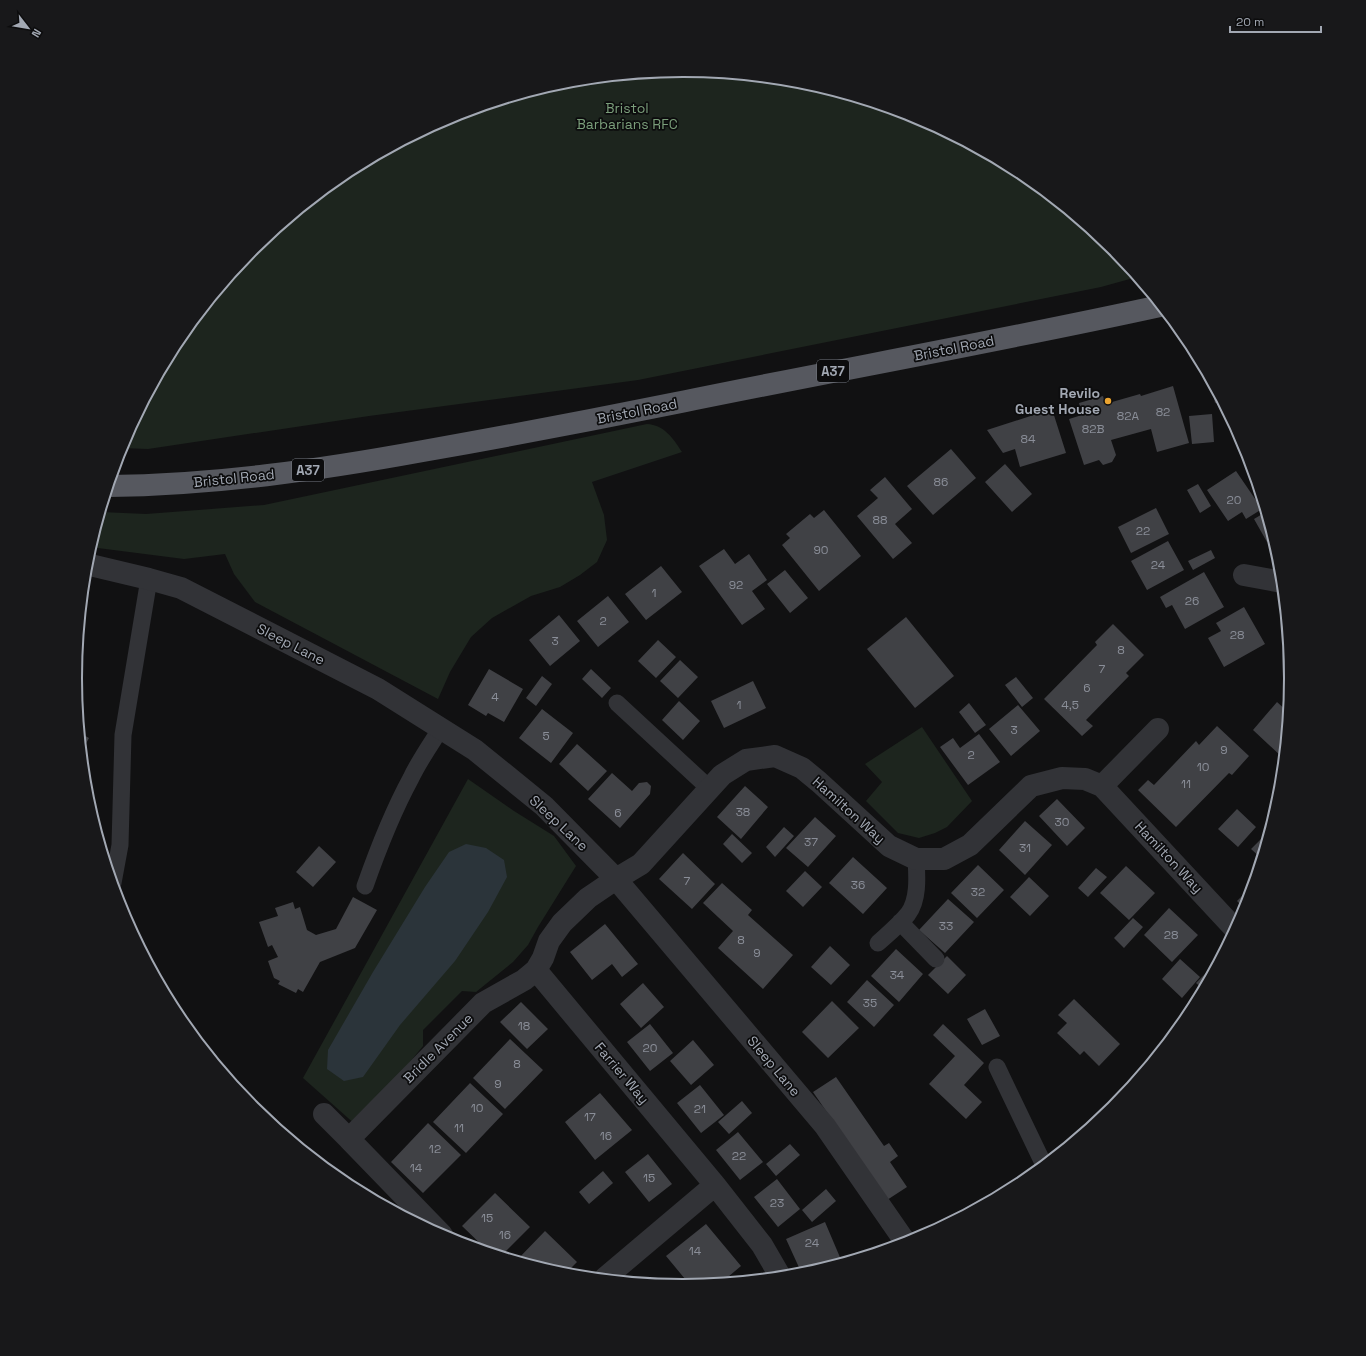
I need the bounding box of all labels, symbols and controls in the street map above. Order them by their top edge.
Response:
north arrow [8,8,48,48]
scale bar [1230,8,1321,34]
text: 20 m [1236,14,1264,30]
text: N [29,26,44,40]
park label: Bristol Barbarians RFC [576,99,678,133]
street label: Bristol Road [912,331,996,365]
road number: A37 [817,360,849,382]
place label: Revilo Guest House [1015,384,1100,418]
street label: Bristol Road [595,394,679,428]
marker: Revilo Guest House [1103,396,1113,406]
house number: 82 [1156,404,1170,420]
house number: 82A [1117,408,1140,424]
house number: 82B [1082,421,1104,437]
house number: 84 [1021,431,1036,447]
road number: A37 [292,459,324,481]
street label: Bristol Road [193,465,275,491]
house number: 86 [934,474,948,490]
house number: 20 [1227,492,1241,508]
house number: 88 [873,512,887,528]
house number: 22 [1136,523,1150,539]
house number: 90 [813,542,829,558]
house number: 24 [1151,557,1166,573]
house number: 92 [729,577,743,593]
house number: 1 [651,585,657,601]
house number: 26 [1185,593,1199,609]
house number: 2 [599,613,607,629]
street label: Sleep Lane [254,619,328,669]
house number: 28 [1230,627,1244,643]
house number: 3 [551,633,559,649]
house number: 8 [1117,642,1125,658]
house number: 7 [1099,661,1106,677]
house number: 6 [1083,680,1091,696]
house number: 4 [491,689,499,705]
house number: 1 [736,697,742,713]
house number: 4,5 [1061,697,1079,713]
house number: 3 [1010,722,1018,738]
house number: 5 [542,728,550,744]
house number: 9 [1220,742,1228,758]
house number: 2 [967,747,975,763]
house number: 10 [1197,759,1209,775]
street label: Hamilton Way [809,773,889,847]
house number: 11 [1181,776,1191,792]
street label: Sleep Lane [526,791,592,855]
house number: 38 [736,804,750,820]
house number: 6 [614,805,622,821]
house number: 30 [1055,814,1069,830]
street label: Hamilton Way [1131,817,1207,897]
house number: 37 [804,834,818,850]
house number: 31 [1019,840,1031,856]
house number: 7 [684,873,691,889]
house number: 36 [851,877,865,893]
house number: 32 [971,884,985,900]
house number: 33 [939,918,953,934]
house number: 28 [1164,927,1178,943]
house number: 8 [737,932,745,948]
house number: 9 [753,945,761,961]
house number: 34 [890,967,905,983]
house number: 35 [863,995,877,1011]
street label: Bridle Avenue [399,1009,477,1087]
house number: 18 [518,1018,530,1034]
street label: Sleep Lane [743,1032,805,1100]
street label: Farrier Way [591,1038,653,1108]
house number: 20 [643,1040,657,1056]
house number: 8 [513,1056,521,1072]
house number: 9 [494,1076,502,1092]
house number: 10 [471,1100,483,1116]
house number: 21 [694,1101,706,1117]
house number: 17 [584,1109,596,1125]
house number: 11 [454,1120,464,1136]
house number: 16 [600,1128,612,1144]
house number: 12 [429,1141,441,1157]
house number: 22 [732,1148,746,1164]
house number: 14 [410,1160,423,1176]
house number: 15 [643,1170,655,1186]
house number: 23 [770,1195,784,1211]
house number: 15 [481,1210,493,1226]
house number: 16 [499,1227,511,1243]
house number: 24 [805,1235,820,1251]
house number: 14 [689,1243,702,1259]

